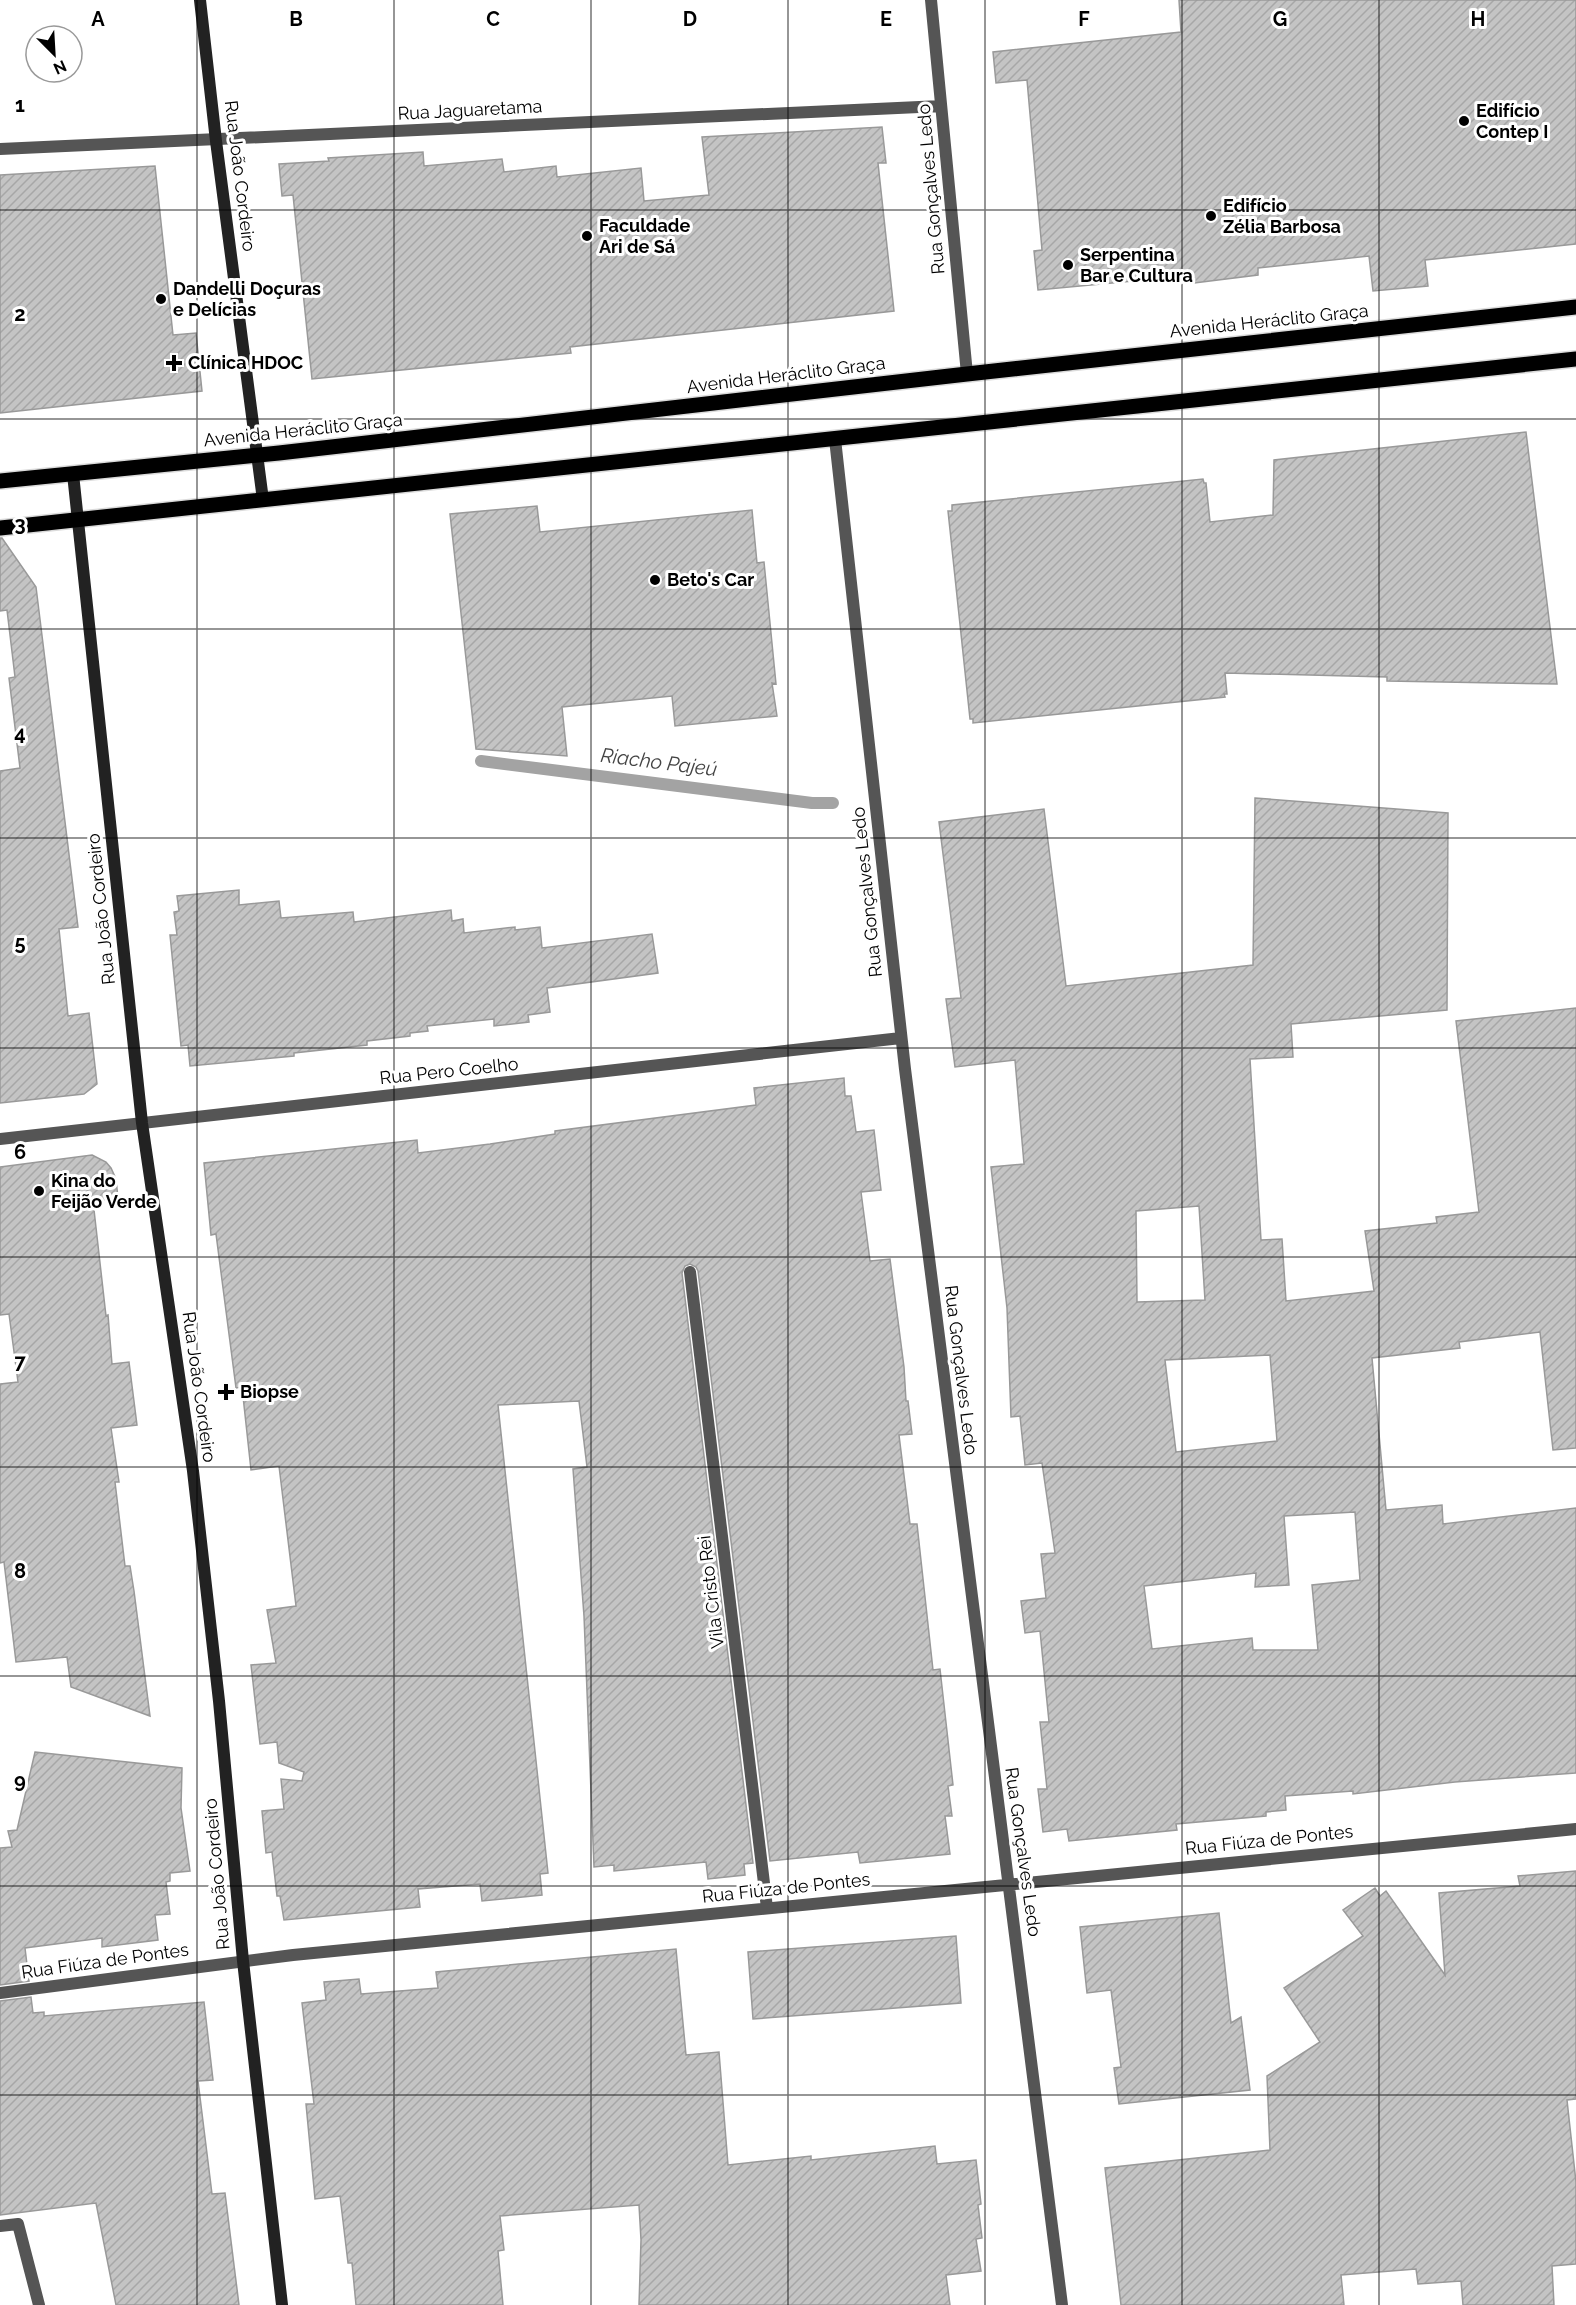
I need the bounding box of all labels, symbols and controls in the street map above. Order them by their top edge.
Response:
text: A [91,7,105,31]
text: B [289,7,303,31]
text: C [486,7,500,31]
text: D [683,7,697,31]
text: E [880,7,892,31]
text: F [1078,7,1090,31]
text: G [1273,7,1287,31]
text: H [1471,7,1485,31]
north arrow [24,24,84,84]
text: N [50,56,69,78]
text: 1 [15,93,25,117]
street label: Rua Jaguaretama [397,95,543,124]
street label: Rua João Cordeiro [221,99,260,253]
place label: Edifício Contep I [1476,100,1549,142]
street label: Rua Gonçalves Ledo [913,103,948,275]
marker: Edifício Contep I [1457,114,1471,128]
place label: Edifício Zélia Barbosa [1223,195,1341,237]
marker: Edifício Zélia Barbosa [1204,209,1218,223]
place label: Faculdade Ari de Sá [599,215,690,257]
marker: Faculdade Ari de Sá [580,229,594,243]
place label: Serpentina Bar e Cultura [1080,244,1193,286]
marker: Serpentina Bar e Cultura [1061,258,1075,272]
place label: Dandelli Doçuras e Delícias [173,278,321,320]
marker: Dandelli Doçuras e Delícias [154,292,168,306]
street label: Avenida Heráclito Graça [1169,300,1369,341]
text: 2 [14,302,26,326]
place label: Clínica HDOC [188,352,303,373]
street label: Avenida Heráclito Graça [686,352,886,397]
marker: Clínica HDOC [165,354,183,372]
street label: Avenida Heráclito Graça [203,409,403,450]
text: 3 [14,512,26,536]
place label: Beto's Car [667,569,754,590]
marker: Beto's Car [648,573,662,587]
text: 4 [14,721,26,745]
water label: Riacho Pajeú [599,743,719,781]
street label: Rua Gonçalves Ledo [847,806,886,978]
street label: Rua João Cordeiro [82,832,119,986]
text: 5 [14,931,26,955]
street label: Rua Pero Coelho [379,1053,520,1088]
text: 6 [14,1140,26,1164]
place label: Kina do Feijão Verde [51,1170,157,1212]
marker: Kina do Feijão Verde [32,1184,46,1198]
street label: Rua Gonçalves Ledo [941,1284,982,1456]
street label: Rua João Cordeiro [179,1310,221,1464]
text: 7 [14,1350,26,1374]
place label: Biopse [240,1381,299,1402]
marker: Biopse [217,1383,235,1401]
street label: Vila Cristo Rei [693,1534,728,1650]
text: 8 [14,1559,26,1583]
street label: Rua Gonçalves Ledo [1001,1766,1046,1938]
text: 9 [14,1769,26,1793]
street label: Rua João Cordeiro [199,1797,234,1951]
street label: Rua Fiúza de Pontes [1184,1820,1354,1859]
street label: Rua Fiúza de Pontes [701,1868,871,1907]
street label: Rua Fiúza de Pontes [20,1938,190,1983]

